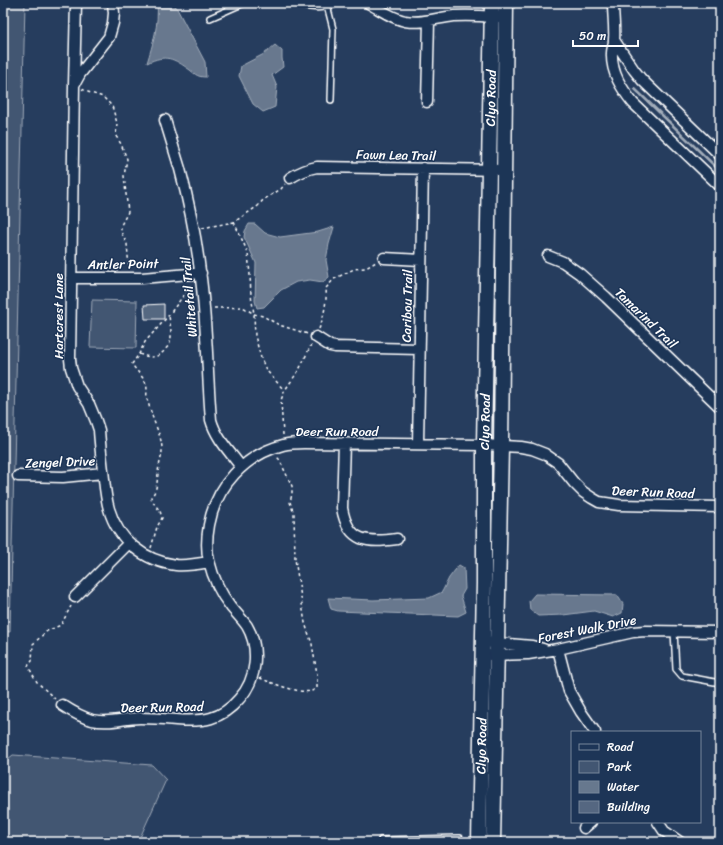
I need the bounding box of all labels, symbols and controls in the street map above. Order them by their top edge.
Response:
scale bar [573,22,638,48]
text: 50 m [579,25,606,47]
street label: Clyo Road [478,69,502,127]
street label: Fawn Lea Trail [356,143,436,167]
street label: Antler Point [86,252,159,276]
street label: Whitetail Trail [174,256,204,338]
street label: Caribou Trail [395,269,419,343]
street label: Hartcrest Lane [47,273,70,359]
street label: Tamarind Trail [609,282,683,354]
street label: Clyo Road [473,392,496,450]
street label: Deer Run Road [296,420,380,443]
street label: Zengel Drive [24,449,96,475]
street label: Deer Run Road [611,479,696,505]
street label: Forest Walk Drive [536,608,639,650]
street label: Deer Run Road [120,695,205,719]
street label: Clyo Road [469,716,493,774]
legend [571,731,701,823]
text: Road [607,736,634,758]
text: Park [607,756,632,778]
text: Water [607,776,640,798]
text: Building [607,796,650,818]

